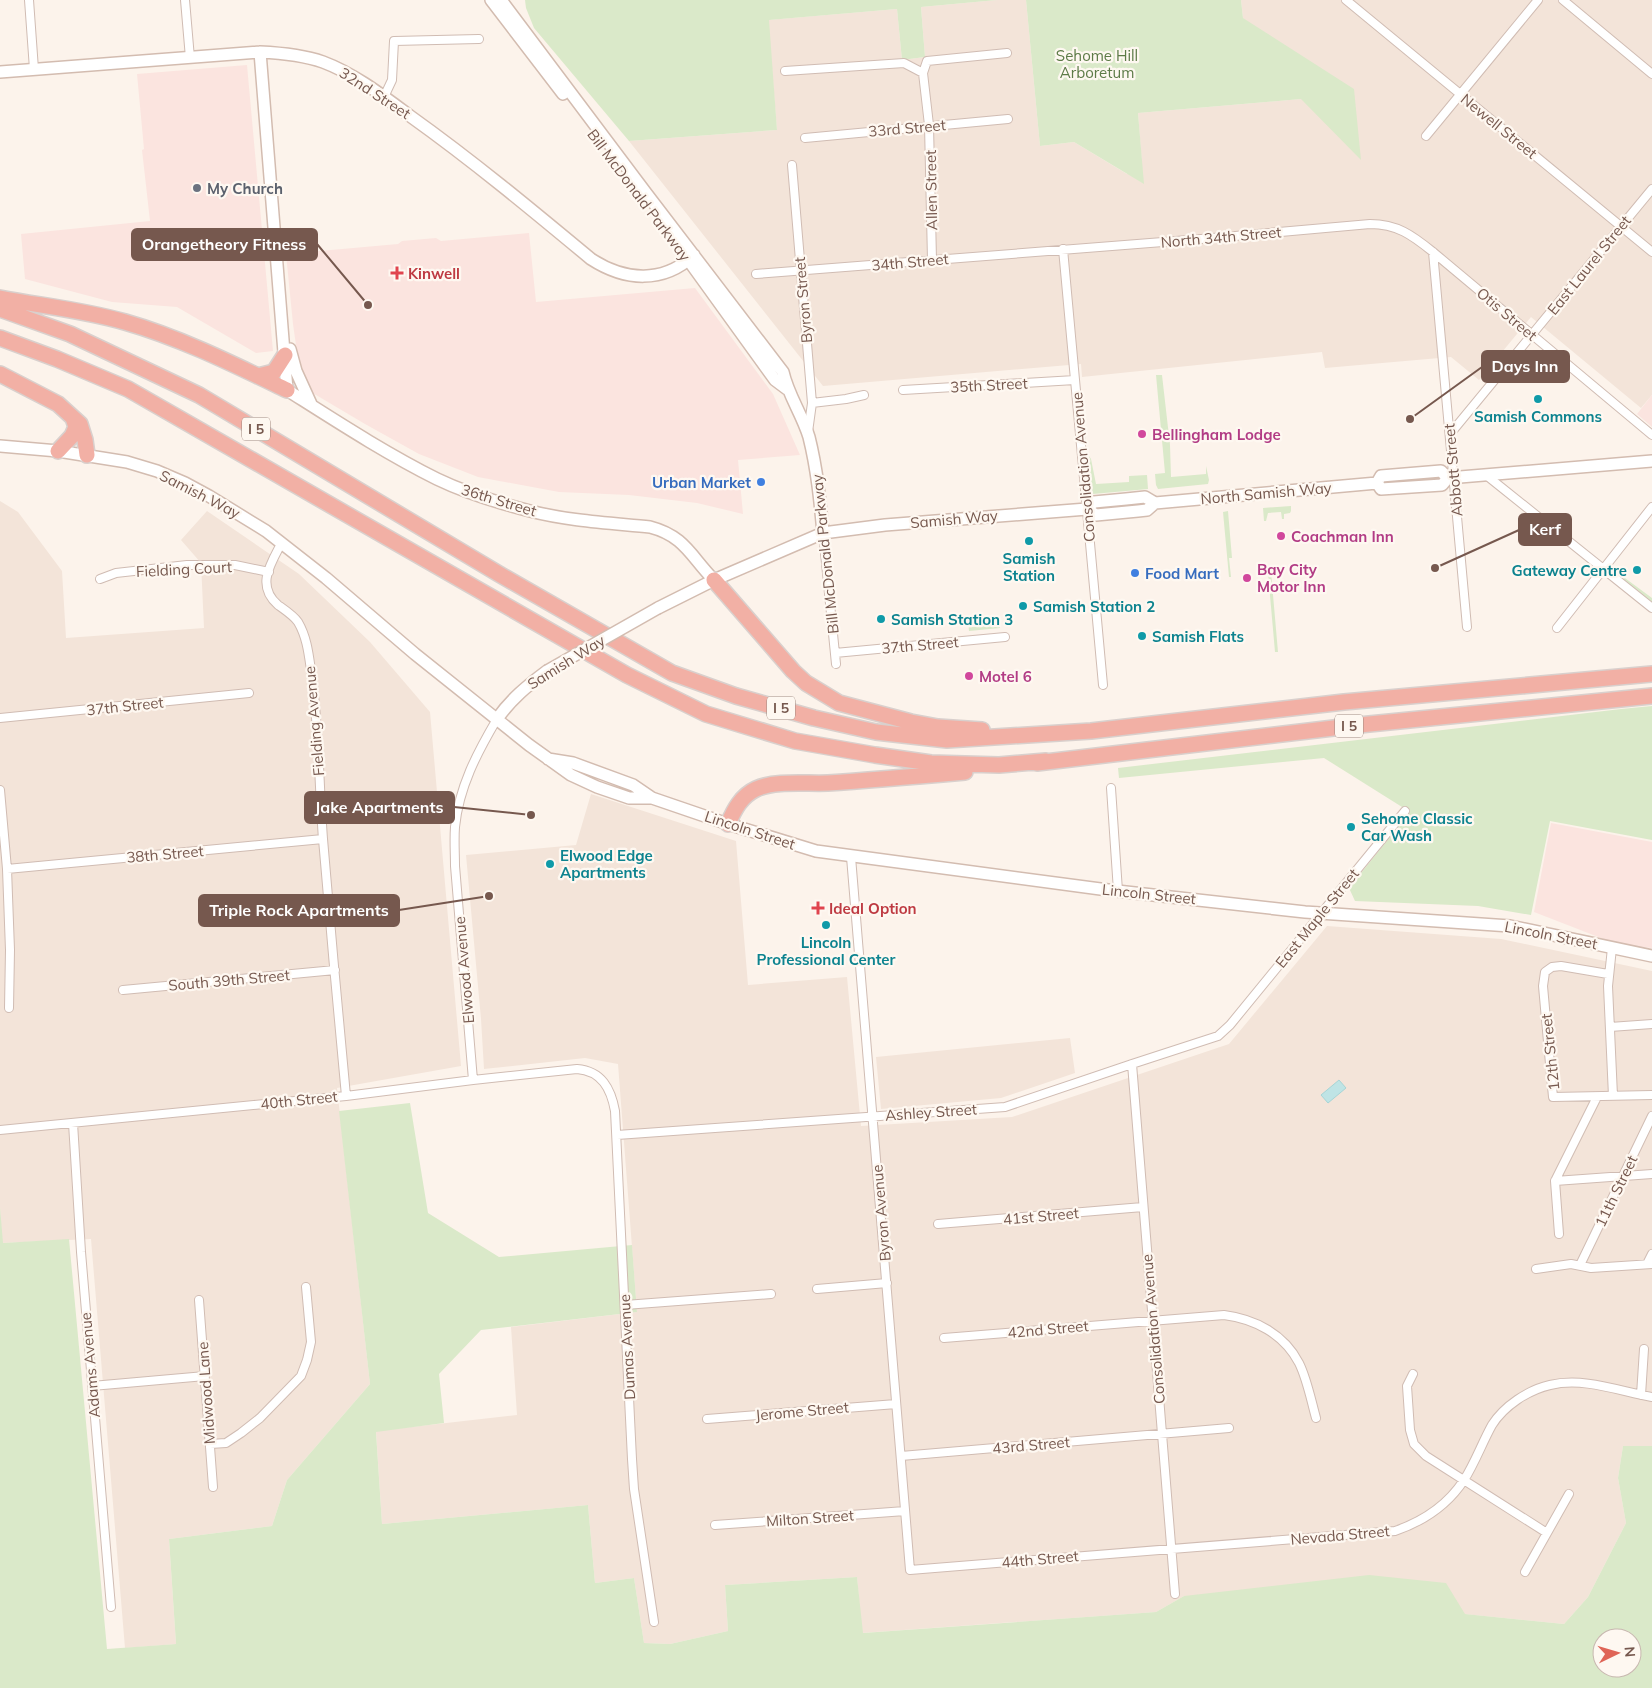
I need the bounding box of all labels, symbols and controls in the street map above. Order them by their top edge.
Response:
park label: Sehome Hill Arboretum [1056,46,1138,82]
street label: 32nd Street [336,63,414,123]
street label: Newell Street [1457,89,1541,163]
street label: 33rd Street [867,115,947,141]
street label: Bill McDonald Parkway [583,125,695,265]
street label: Allen Street [921,150,941,230]
place label: My Church [207,179,283,198]
marker: My Church [191,182,203,194]
street label: East Laurel Street [1543,211,1635,319]
street label: North 34th Street [1160,222,1282,252]
callout: Orangetheory Fitness [132,229,317,260]
text: Orangetheory Fitness [142,234,306,254]
street label: 34th Street [871,249,949,275]
street label: Byron Street [790,256,816,344]
place label: Kinwell [408,264,460,283]
marker: Kinwell [390,266,404,280]
street label: Otis Street [1473,283,1541,345]
callout: Days Inn [1482,351,1569,382]
text: Days Inn [1492,356,1558,376]
street label: 35th Street [950,373,1028,397]
street label: Consolidation Avenue [1067,391,1099,543]
marker: Samish Commons [1532,393,1544,405]
place label: Samish Commons [1474,407,1602,426]
road number: I 5 [242,418,270,440]
street label: Abbott Street [1439,423,1467,517]
place label: Bellingham Lodge [1152,425,1281,444]
marker: Bellingham Lodge [1136,428,1148,440]
street label: Samish Way [157,466,244,522]
place label: Urban Market [652,473,751,492]
street label: Bill McDonald Parkway [807,473,843,635]
marker: Urban Market [755,476,767,488]
street label: North Samish Way [1200,478,1332,508]
street label: 36th Street [459,480,539,520]
street label: Samish Way [909,506,999,532]
callout: Kerf [1519,514,1571,545]
text: Kerf [1529,519,1562,539]
place label: Coachman Inn [1291,527,1394,546]
marker: Coachman Inn [1275,530,1287,542]
marker: Samish Station [1023,535,1035,547]
place label: Samish Station [1003,549,1055,585]
street label: Fielding Court [136,557,232,581]
place label: Bay City Motor Inn [1257,560,1326,596]
place label: Gateway Centre [1512,561,1627,580]
place label: Food Mart [1145,564,1219,583]
marker: Gateway Centre [1631,564,1643,576]
marker: Food Mart [1129,567,1141,579]
marker: Bay City Motor Inn [1241,572,1253,584]
place label: Samish Station 2 [1033,597,1155,616]
marker: Samish Station 2 [1017,600,1029,612]
place label: Samish Station 3 [891,610,1013,629]
marker: Samish Station 3 [875,613,887,625]
place label: Samish Flats [1152,627,1244,646]
marker: Samish Flats [1136,630,1148,642]
street label: Samish Way [524,631,608,693]
street label: 37th Street [881,632,959,658]
street label: Fielding Avenue [300,665,328,777]
place label: Motel 6 [979,667,1032,686]
marker: Motel 6 [963,670,975,682]
street label: 37th Street [86,693,164,719]
road number: I 5 [767,696,795,720]
road number: I 5 [1335,714,1363,738]
callout: Jake Apartments [305,792,454,823]
text: Jake Apartments [314,797,444,817]
street label: Lincoln Street [702,806,798,854]
place label: Sehome Classic Car Wash [1361,809,1473,845]
marker: Sehome Classic Car Wash [1345,821,1357,833]
street label: 38th Street [126,841,204,867]
place label: Elwood Edge Apartments [560,846,653,882]
marker: Elwood Edge Apartments [544,858,556,870]
street label: East Maple Street [1271,865,1363,971]
street label: Lincoln Street [1101,880,1197,908]
callout: Triple Rock Apartments [199,895,399,926]
place label: Ideal Option [829,899,917,918]
text: Triple Rock Apartments [209,900,389,920]
marker: Ideal Option [811,901,825,915]
street label: Elwood Avenue [450,916,478,1024]
street label: Lincoln Street [1503,917,1599,953]
marker: Lincoln Professional Center [820,919,832,931]
place label: Lincoln Professional Center [757,933,896,969]
street label: South 39th Street [167,965,291,995]
street label: 12th Street [1537,1013,1563,1091]
street label: 40th Street [260,1087,338,1113]
street label: Ashley Street [884,1099,978,1125]
street label: 11th Street [1590,1152,1642,1230]
street label: Byron Avenue [867,1164,895,1262]
street label: 41st Street [1002,1203,1080,1229]
street label: Consolidation Avenue [1137,1253,1169,1405]
street label: Dumas Avenue [615,1294,639,1400]
street label: Adams Avenue [76,1312,104,1418]
street label: 42nd Street [1007,1316,1089,1342]
street label: Midwood Lane [193,1341,219,1445]
street label: Jerome Street [754,1397,850,1425]
street label: 43rd Street [991,1432,1071,1458]
street label: Milton Street [765,1505,855,1531]
street label: Nevada Street [1290,1521,1390,1549]
street label: 44th Street [1001,1546,1079,1572]
north arrow [1592,1628,1642,1678]
text: N [1621,1646,1639,1658]

